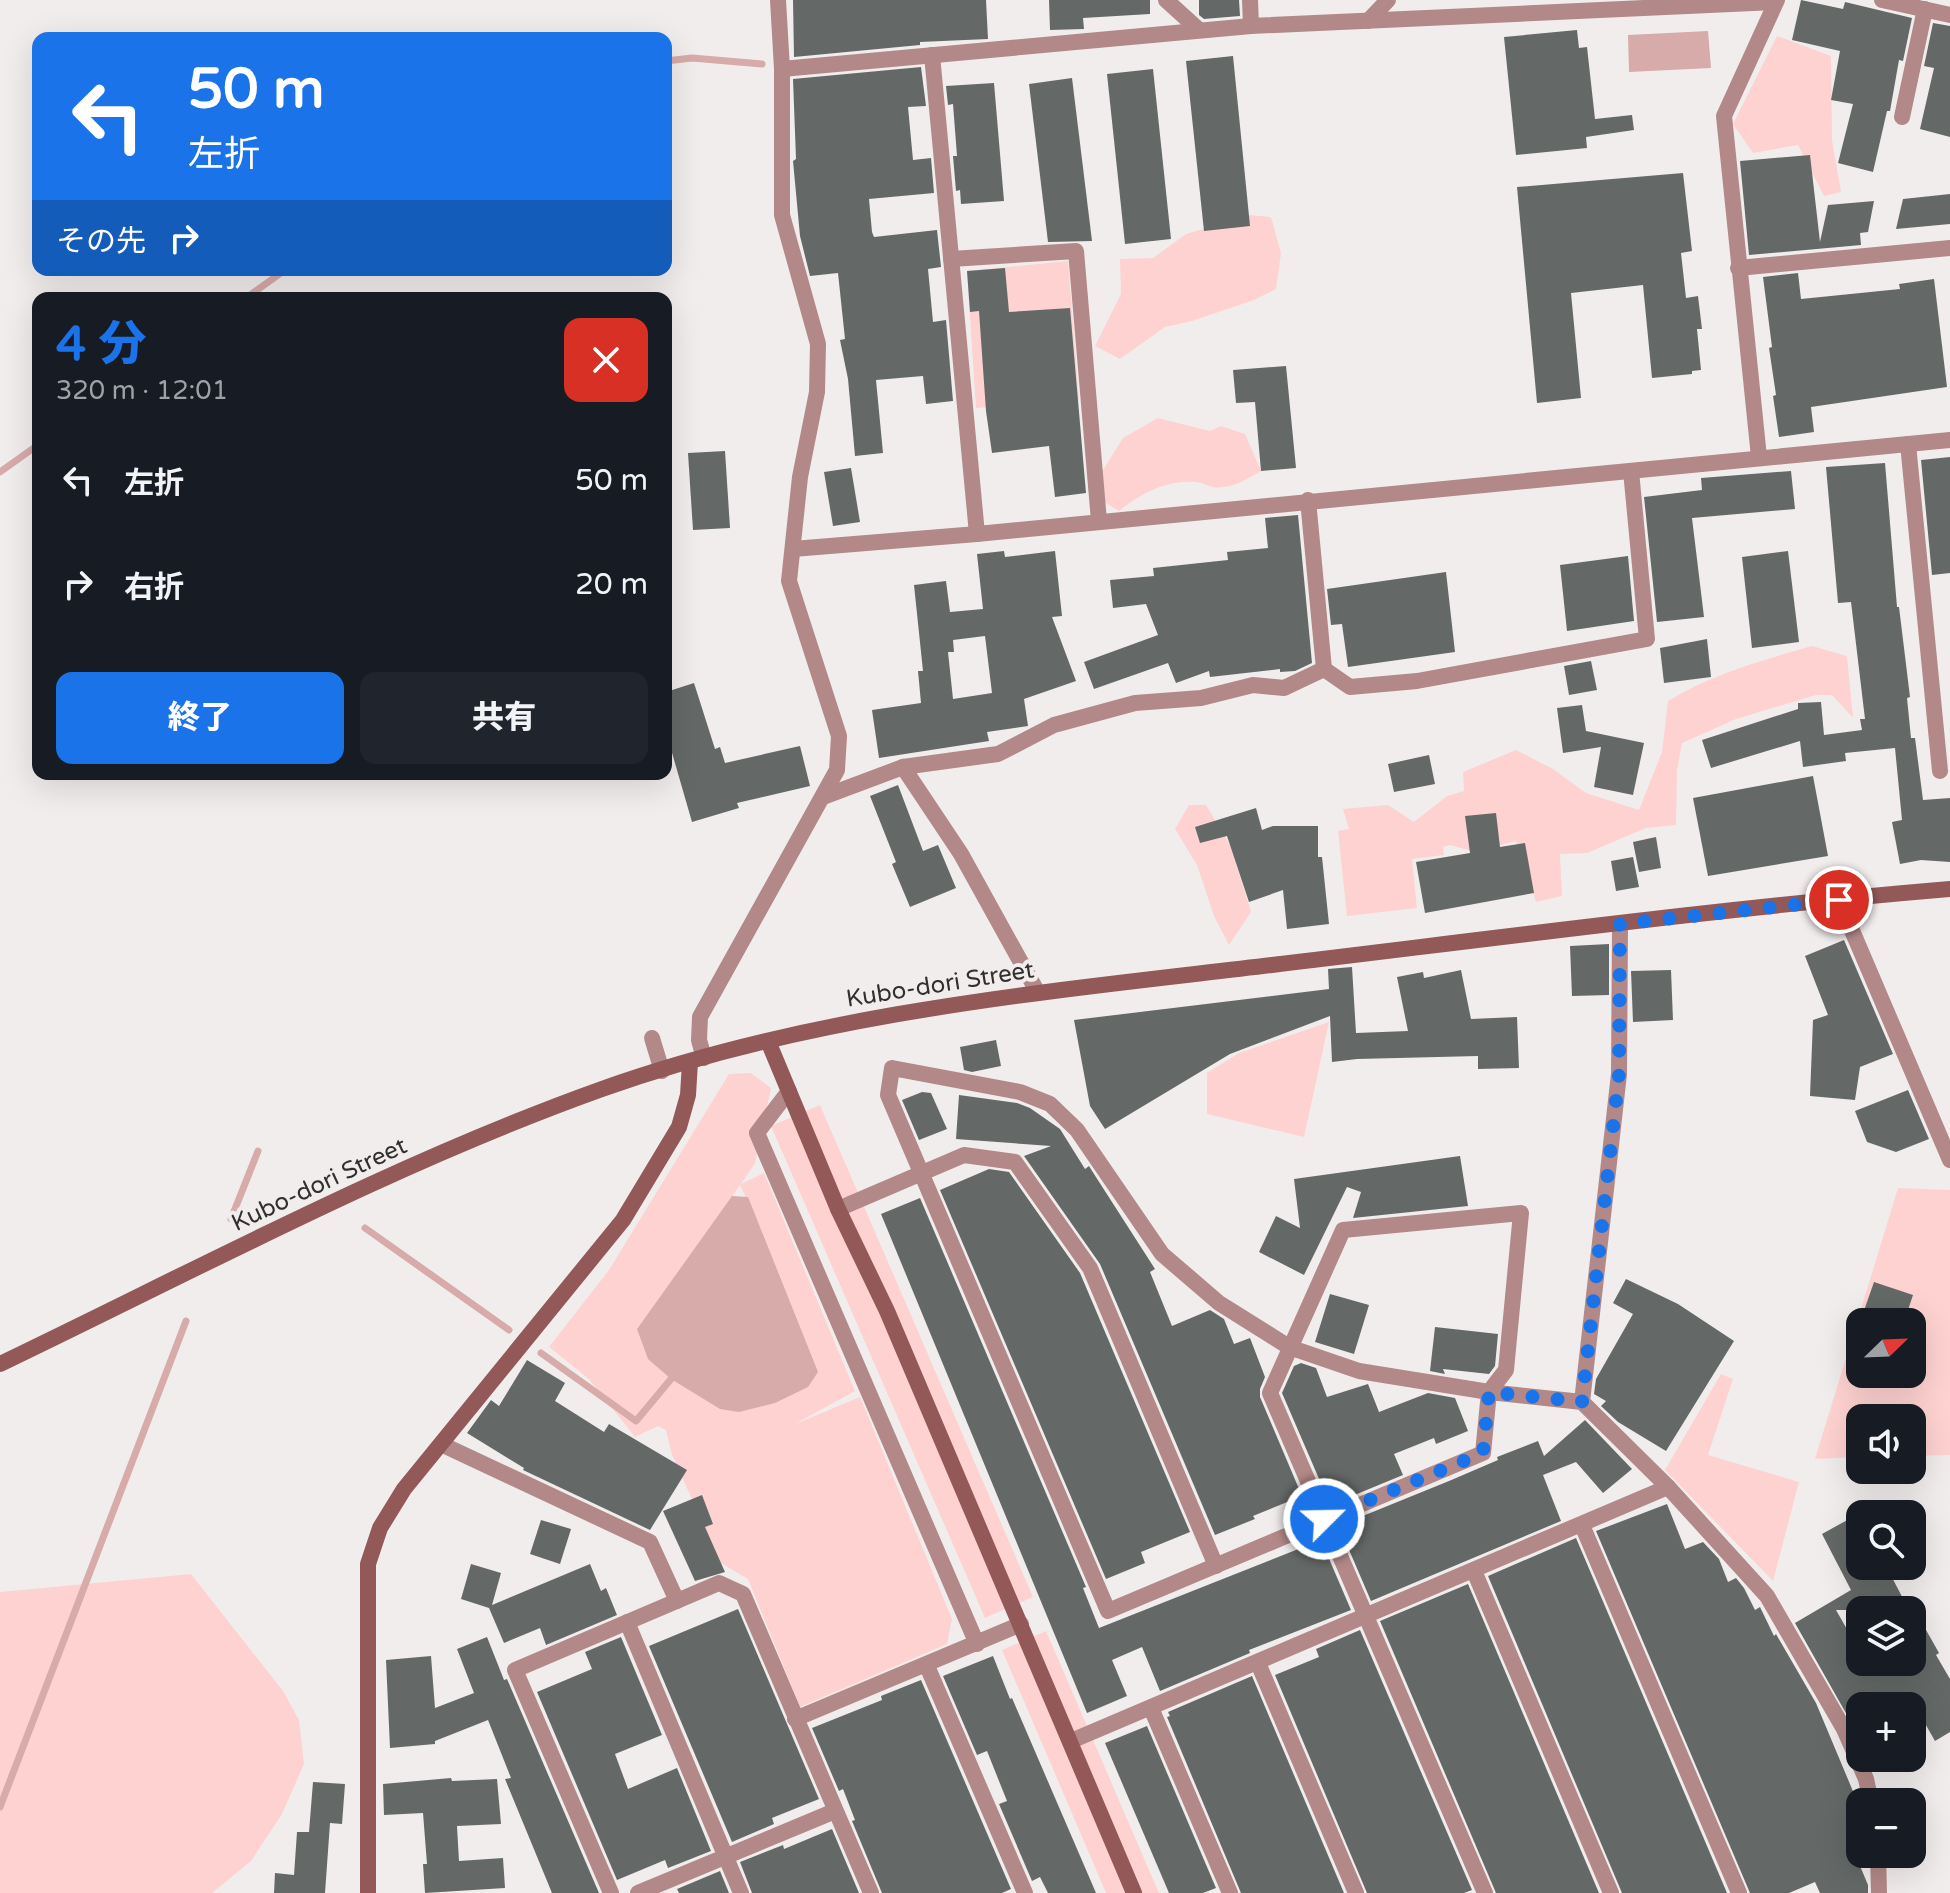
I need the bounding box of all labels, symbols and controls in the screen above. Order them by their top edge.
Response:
text: 50 m [188,56,324,123]
icon: left [56,64,160,168]
text: 左折 [188,133,260,176]
icon: right [162,216,206,260]
text: その先 [56,223,146,260]
text: 4 分 [56,316,147,374]
button: close [564,318,648,402]
text: 320 m · 12:01 [56,375,228,406]
icon: left [56,458,100,502]
text: 50 m [575,462,648,499]
text: 左折 [124,465,184,502]
icon: right [56,562,100,606]
text: 20 m [575,566,648,603]
text: 右折 [124,569,184,606]
button: 終了 [56,672,344,764]
button: 共有 [360,672,648,764]
pin [1805,866,1873,934]
icon: arrive [1817,878,1861,922]
street label: Kubo-dori Street [844,955,1036,1014]
street label: Kubo-dori Street [227,1131,411,1238]
north arrow [1846,1308,1926,1388]
map controls [1846,1308,1926,1868]
button: sound [1846,1404,1926,1484]
position arrow [1282,1477,1366,1561]
button: search [1846,1500,1926,1580]
button: layers [1846,1596,1926,1676]
button: + [1846,1692,1926,1772]
button: − [1846,1788,1926,1868]

